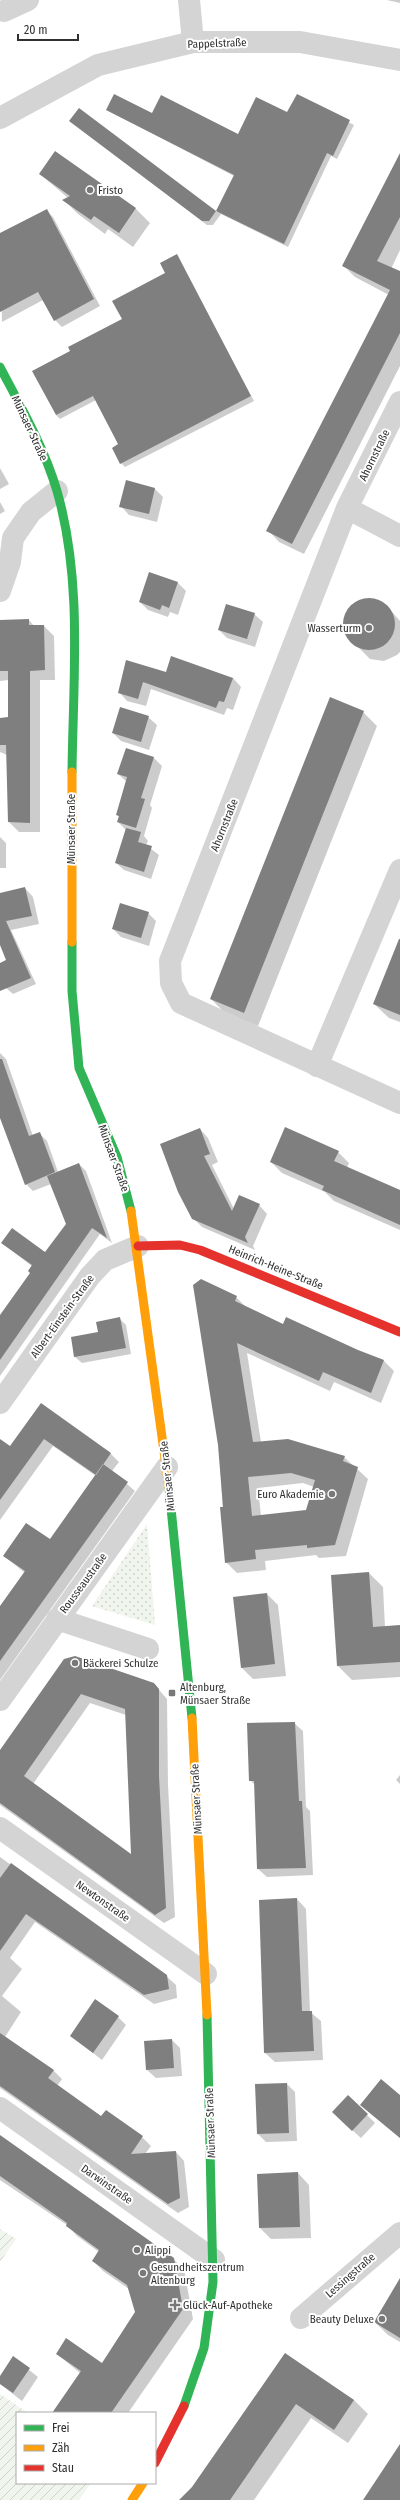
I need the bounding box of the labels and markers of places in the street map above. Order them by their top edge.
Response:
place label: Fristo [98,184,123,197]
marker: Fristo [85,185,95,195]
place label: Wasserturm [308,622,361,635]
marker: Wasserturm [364,623,374,633]
place label: Euro Akademie [257,1488,324,1501]
marker: Euro Akademie [327,1489,337,1499]
place label: Bäckerei Schulze [83,1657,158,1670]
marker: Bäckerei Schulze [70,1658,80,1668]
place label: Altenburg, Münsaer Straße [180,1681,251,1707]
marker: Altenburg, Münsaer Straße [167,1688,177,1698]
place label: Alippi [145,2244,171,2257]
marker: Alippi [132,2245,142,2255]
place label: Gesundheitszentrum Altenburg [151,2261,244,2287]
marker: Gesundheitszentrum Altenburg [138,2268,148,2278]
place label: Glück-Auf-Apotheke [183,2299,273,2312]
marker: Glück-Auf-Apotheke [170,2300,180,2310]
place label: Beauty Deluxe [310,2313,374,2326]
marker: Beauty Deluxe [377,2314,387,2324]

